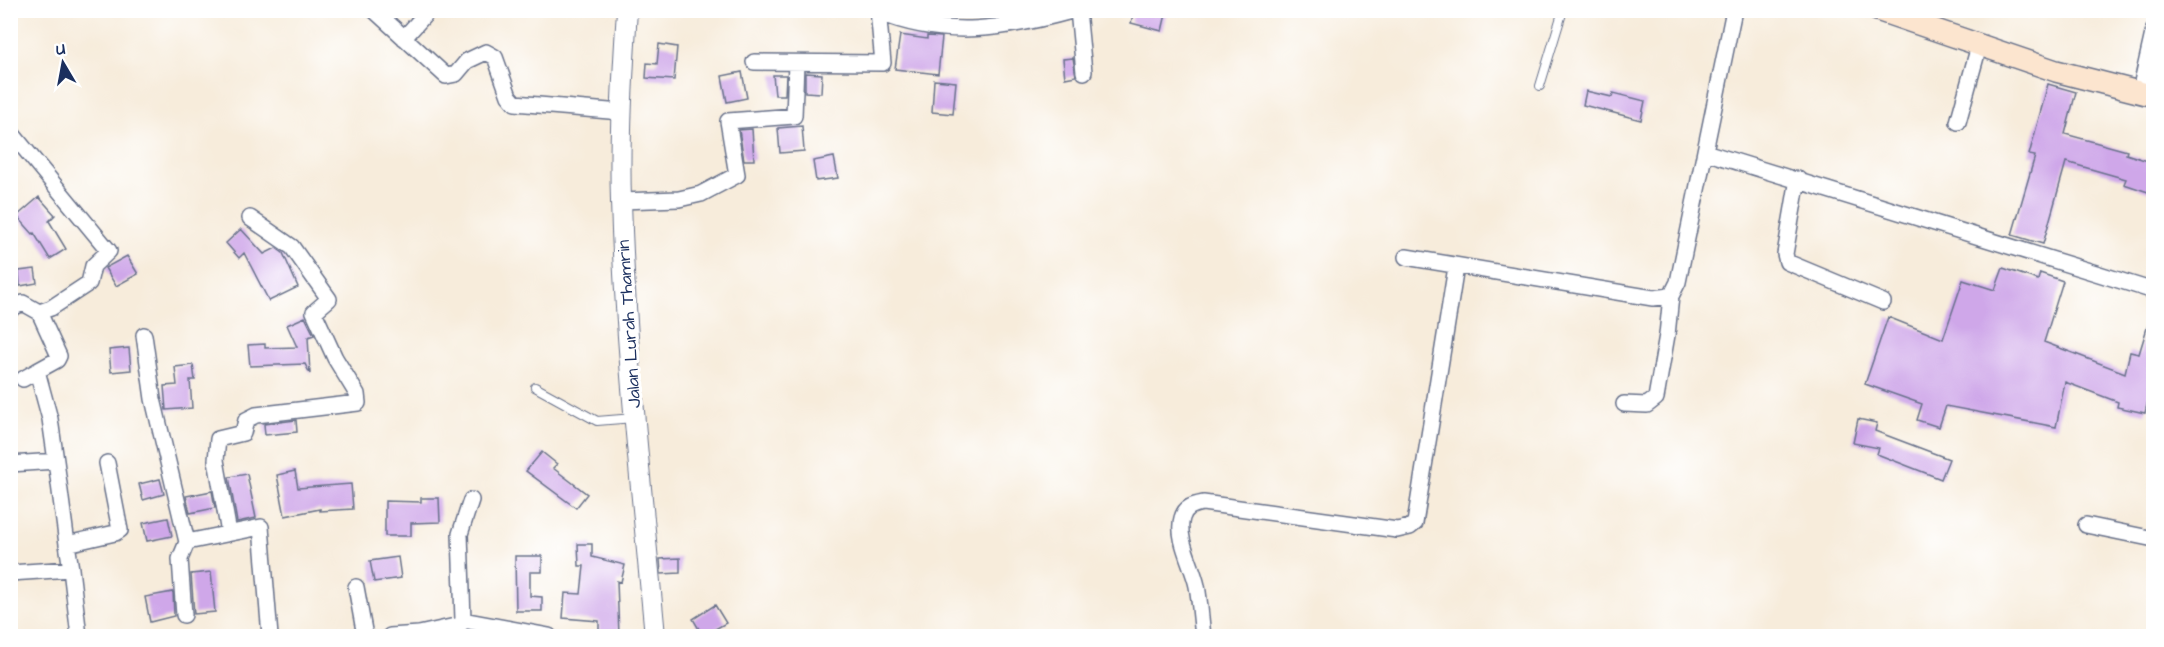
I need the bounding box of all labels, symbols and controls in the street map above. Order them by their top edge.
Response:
north arrow [33,33,93,93]
text: U [54,38,67,61]
street label: Jalan Lurah Thamrin [611,239,647,409]

